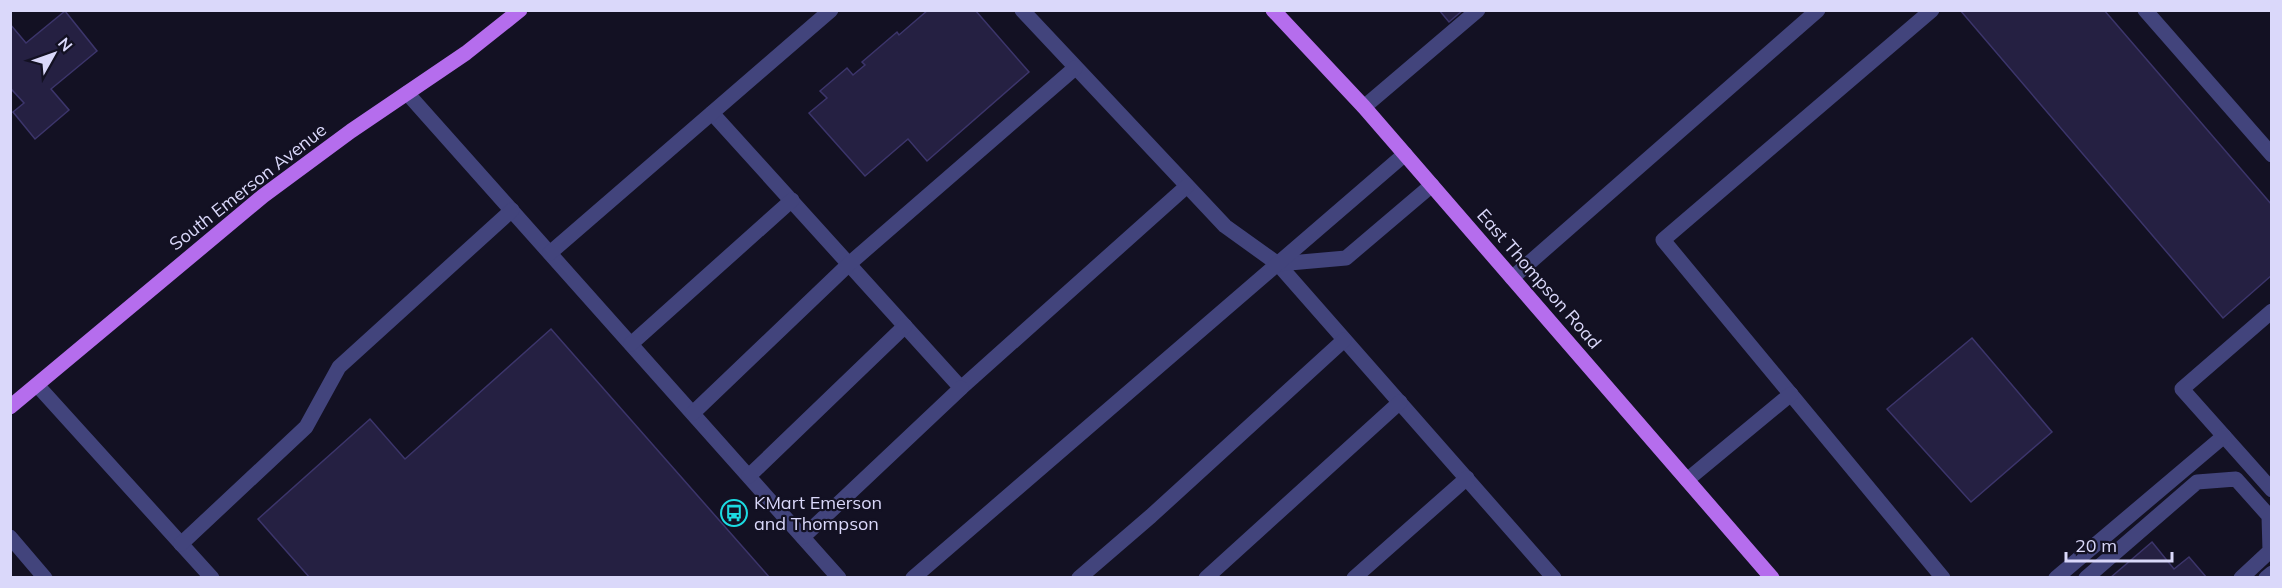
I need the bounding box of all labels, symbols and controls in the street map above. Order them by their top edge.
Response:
north arrow [24,24,84,84]
text: N [54,33,77,55]
street label: South Emerson Avenue [164,118,331,255]
street label: East Thompson Road [1472,204,1606,353]
place label: KMart Emerson and Thompson [754,491,882,535]
bus stop icon: KMart Emerson and Thompson [719,498,749,528]
scale bar [2066,525,2172,563]
text: 20 m [2075,534,2117,557]

